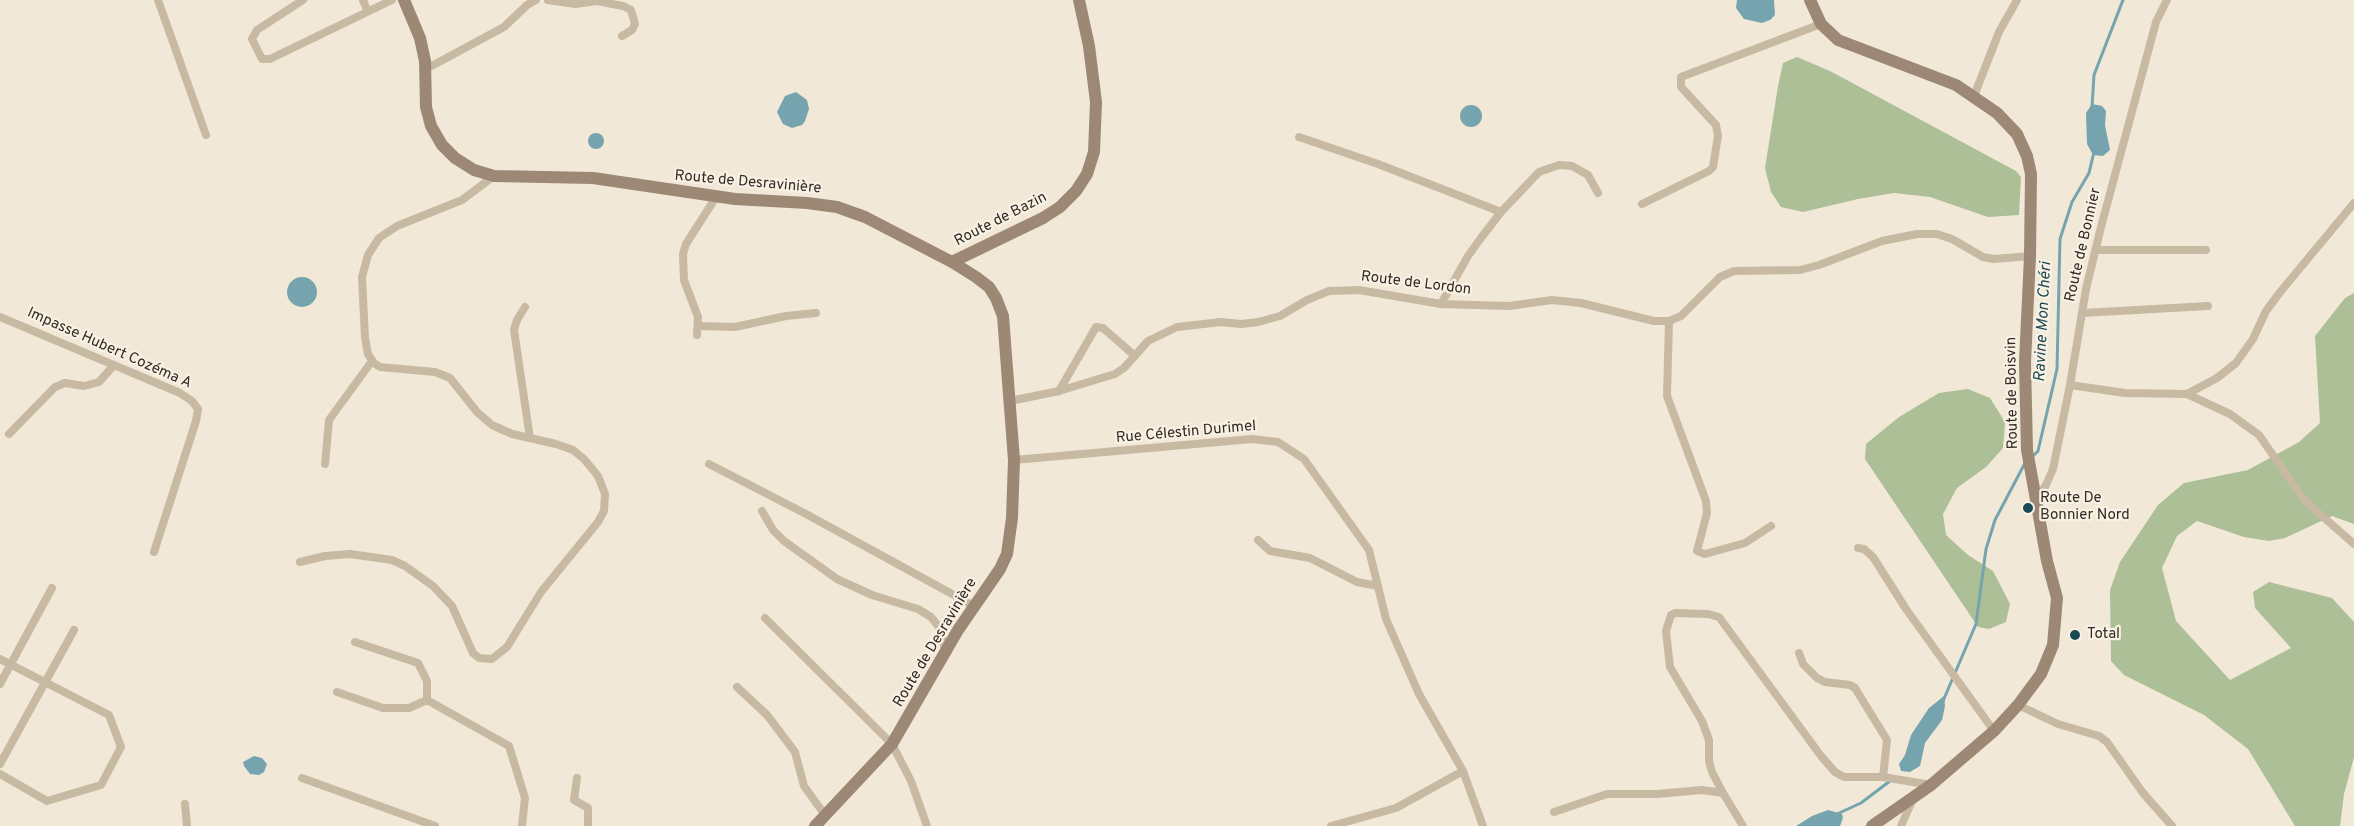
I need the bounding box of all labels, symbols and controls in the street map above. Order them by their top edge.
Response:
street label: Route de Desravinière [674,168,822,198]
street label: Route de Bonnier [2062,186,2106,304]
street label: Route de Bazin [952,189,1050,251]
water label: Ravine Mon Chéri [2031,261,2057,383]
street label: Route de Lordon [1360,268,1472,300]
street label: Impasse Hubert Cozéma A [24,305,194,393]
street label: Route de Boisvin [2003,337,2023,449]
street label: Rue Célestin Durimel [1115,418,1257,448]
place label: Route De Bonnier Nord [2040,490,2130,525]
marker: Route De Bonnier Nord [2021,501,2035,515]
street label: Route de Desravinière [890,575,982,711]
place label: Total [2087,626,2120,644]
marker: Total [2068,628,2082,642]

